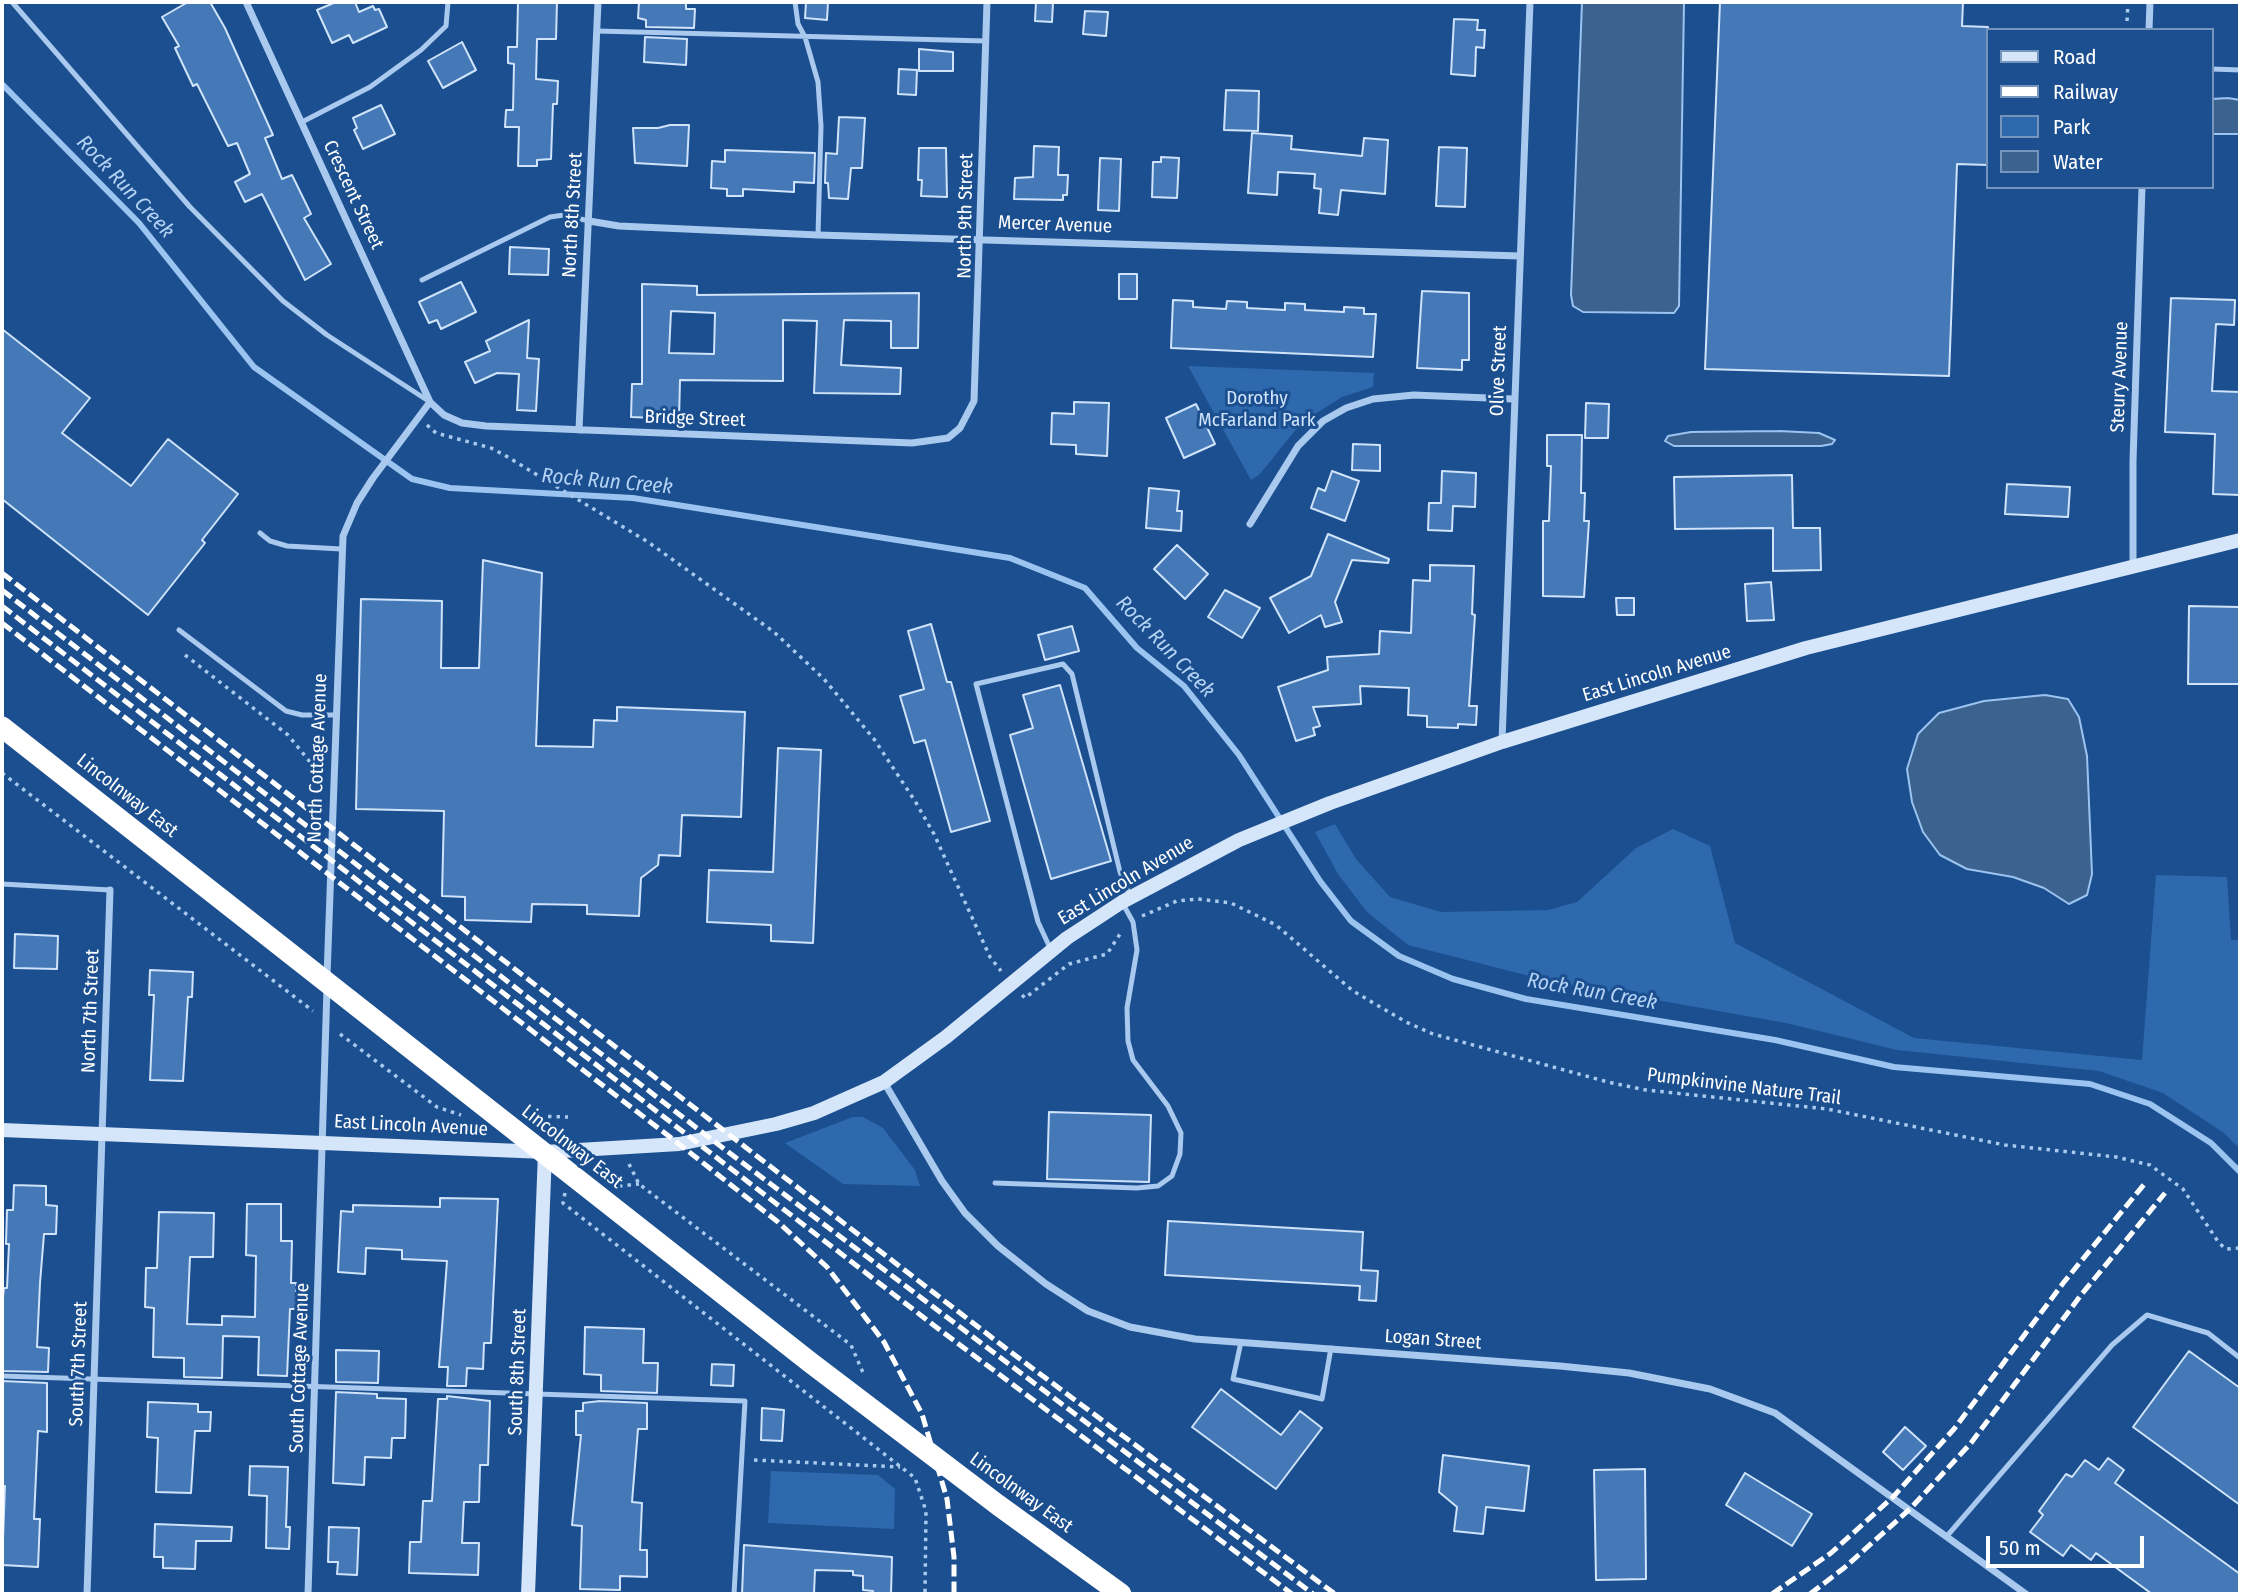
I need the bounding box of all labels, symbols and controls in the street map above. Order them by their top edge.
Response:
legend [1986,28,2214,189]
text: Road [2053,44,2097,70]
text: Railway [2053,79,2118,105]
text: Park [2053,114,2090,140]
water label: Rock Run Creek [71,130,179,244]
street label: Crescent Street [318,137,388,253]
text: Water [2053,149,2103,175]
street label: North 8th Street [558,152,588,278]
street label: North 9th Street [954,153,978,279]
street label: Mercer Avenue [997,212,1113,238]
street label: Steury Avenue [2107,321,2133,433]
street label: Olive Street [1486,325,1512,417]
park label: Dorothy McFarland Park [1198,388,1316,432]
street label: Bridge Street [644,406,746,432]
water label: Rock Run Creek [540,464,674,500]
water label: Rock Run Creek [1110,591,1220,703]
street label: East Lincoln Avenue [1580,641,1734,707]
street label: North Cottage Avenue [304,673,332,843]
street label: Lincolnway East [72,749,182,843]
street label: East Lincoln Avenue [1054,832,1198,930]
street label: North 7th Street [77,949,105,1073]
water label: Rock Run Creek [1525,968,1659,1016]
street label: Pumpkinvine Nature Trail [1646,1064,1842,1110]
street label: Lincolnway East [517,1100,627,1194]
street label: East Lincoln Avenue [333,1111,489,1141]
street label: South Cottage Avenue [286,1283,314,1453]
street label: South 7th Street [65,1301,93,1427]
street label: South 8th Street [504,1308,532,1436]
street label: Logan Street [1384,1325,1482,1355]
street label: Lincolnway East [965,1448,1077,1538]
scale bar [1990,1522,2148,1566]
text: 50 m [1999,1535,2041,1561]

